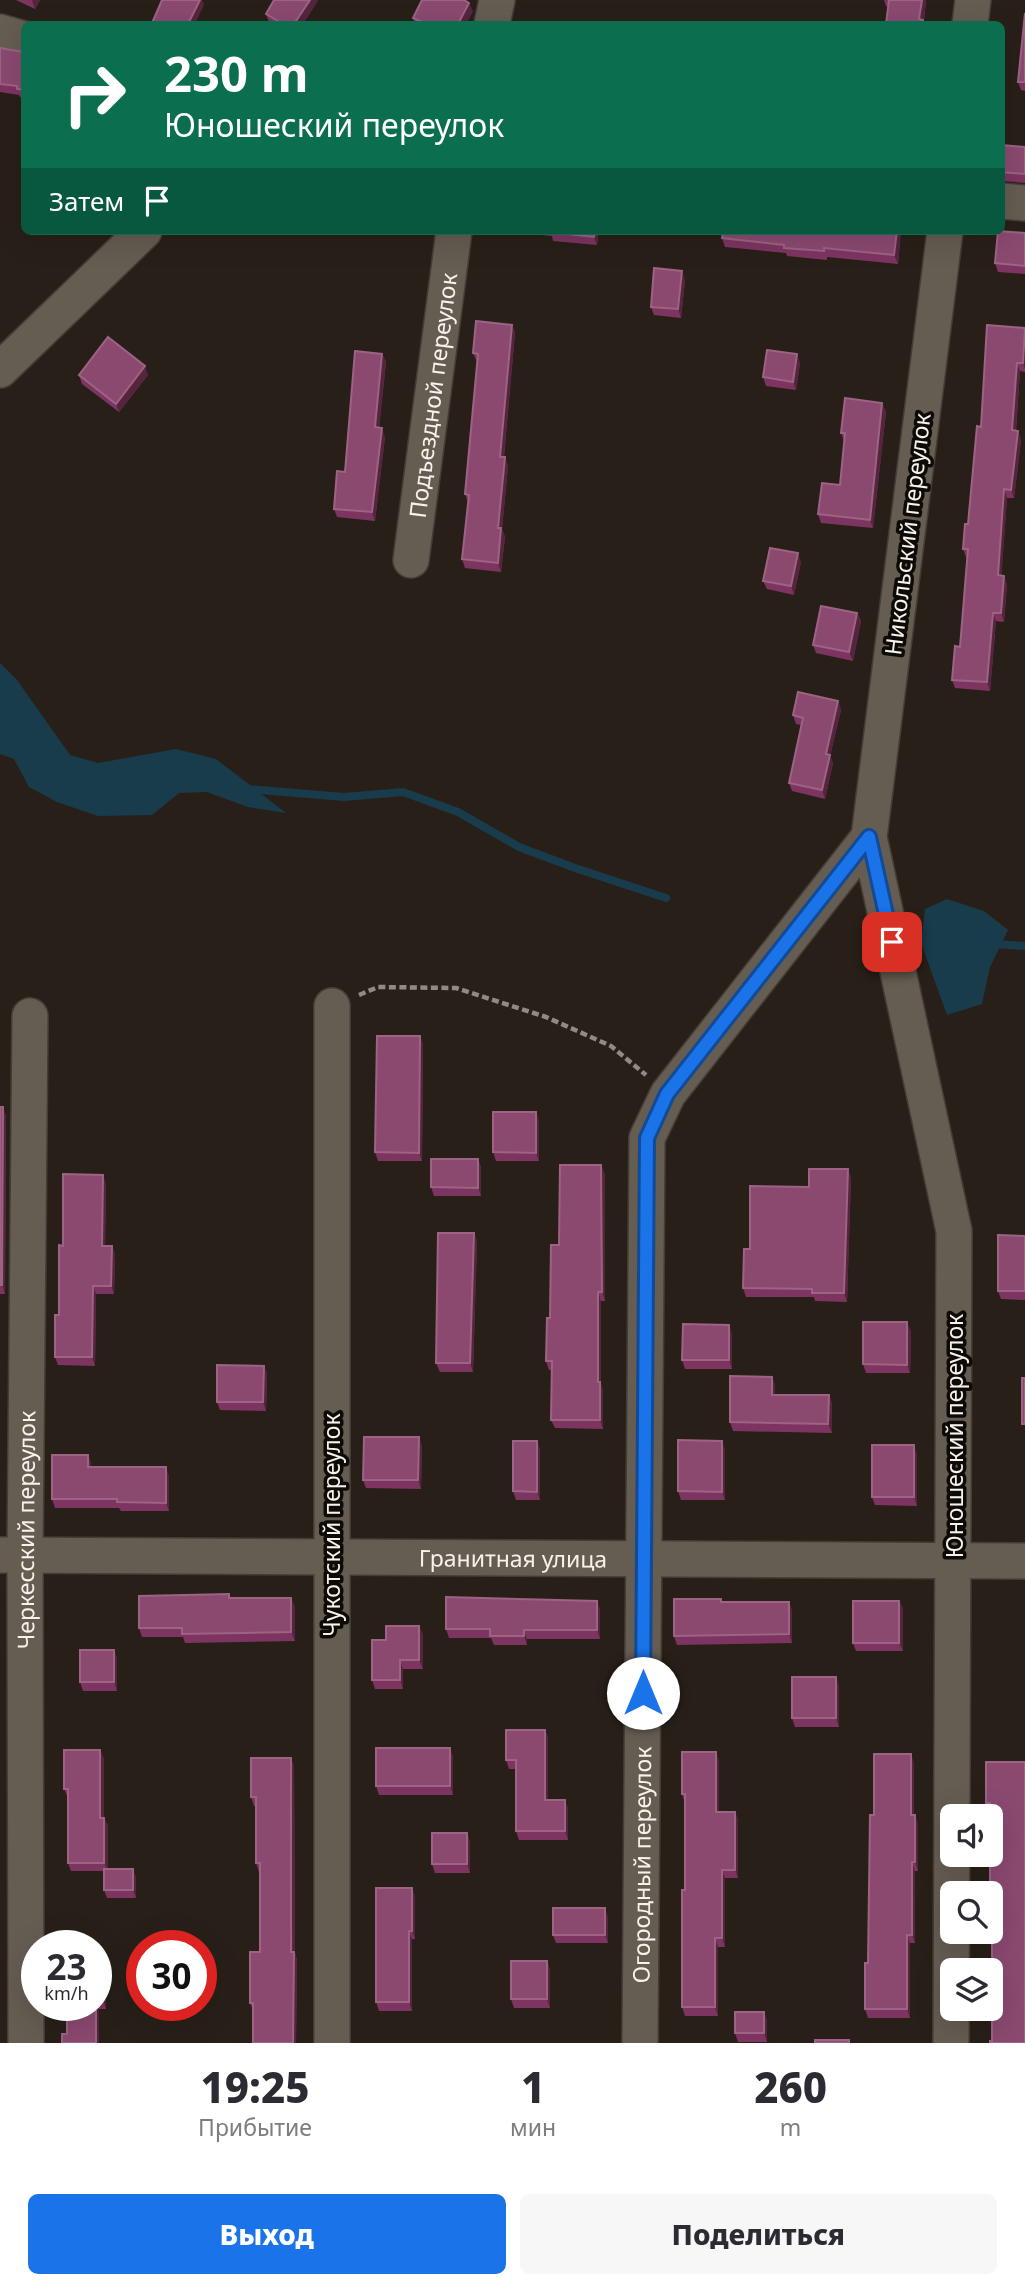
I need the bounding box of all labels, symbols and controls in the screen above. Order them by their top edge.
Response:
text: 230 m [164,40,309,106]
icon: right [49,49,140,140]
text: Юношеский переулок [164,103,504,146]
icon: arrive [138,182,176,220]
text: Затем [49,183,124,219]
street label: Подъездной переулок [401,270,464,520]
street label: Никольский переулок [876,410,938,657]
pin [862,912,922,972]
icon: arrive [873,923,911,961]
street label: Юношеский переулок [938,1313,970,1558]
street label: Черкесский переулок [9,1410,42,1649]
street label: Чукотский переулок [315,1412,347,1637]
street label: Гранитная улица [419,1541,607,1575]
position arrow [606,1656,680,1730]
street label: Огородный переулок [624,1746,658,1984]
map controls [940,1804,1003,2021]
button: sound [940,1804,1003,1867]
button: search [940,1881,1003,1944]
speed limit sign: 30 [126,1930,217,2021]
text: 23 [46,1943,87,1990]
button: layers [940,1958,1003,2021]
text: km/h [44,1981,89,2005]
text: 19:25 [200,2058,310,2115]
text: 1 [521,2058,545,2115]
text: 260 [754,2058,827,2115]
text: Прибытие [198,2111,312,2143]
text: мин [510,2111,556,2143]
text: m [780,2111,801,2143]
button: Выход [28,2194,506,2274]
button: Поделиться [520,2194,997,2274]

